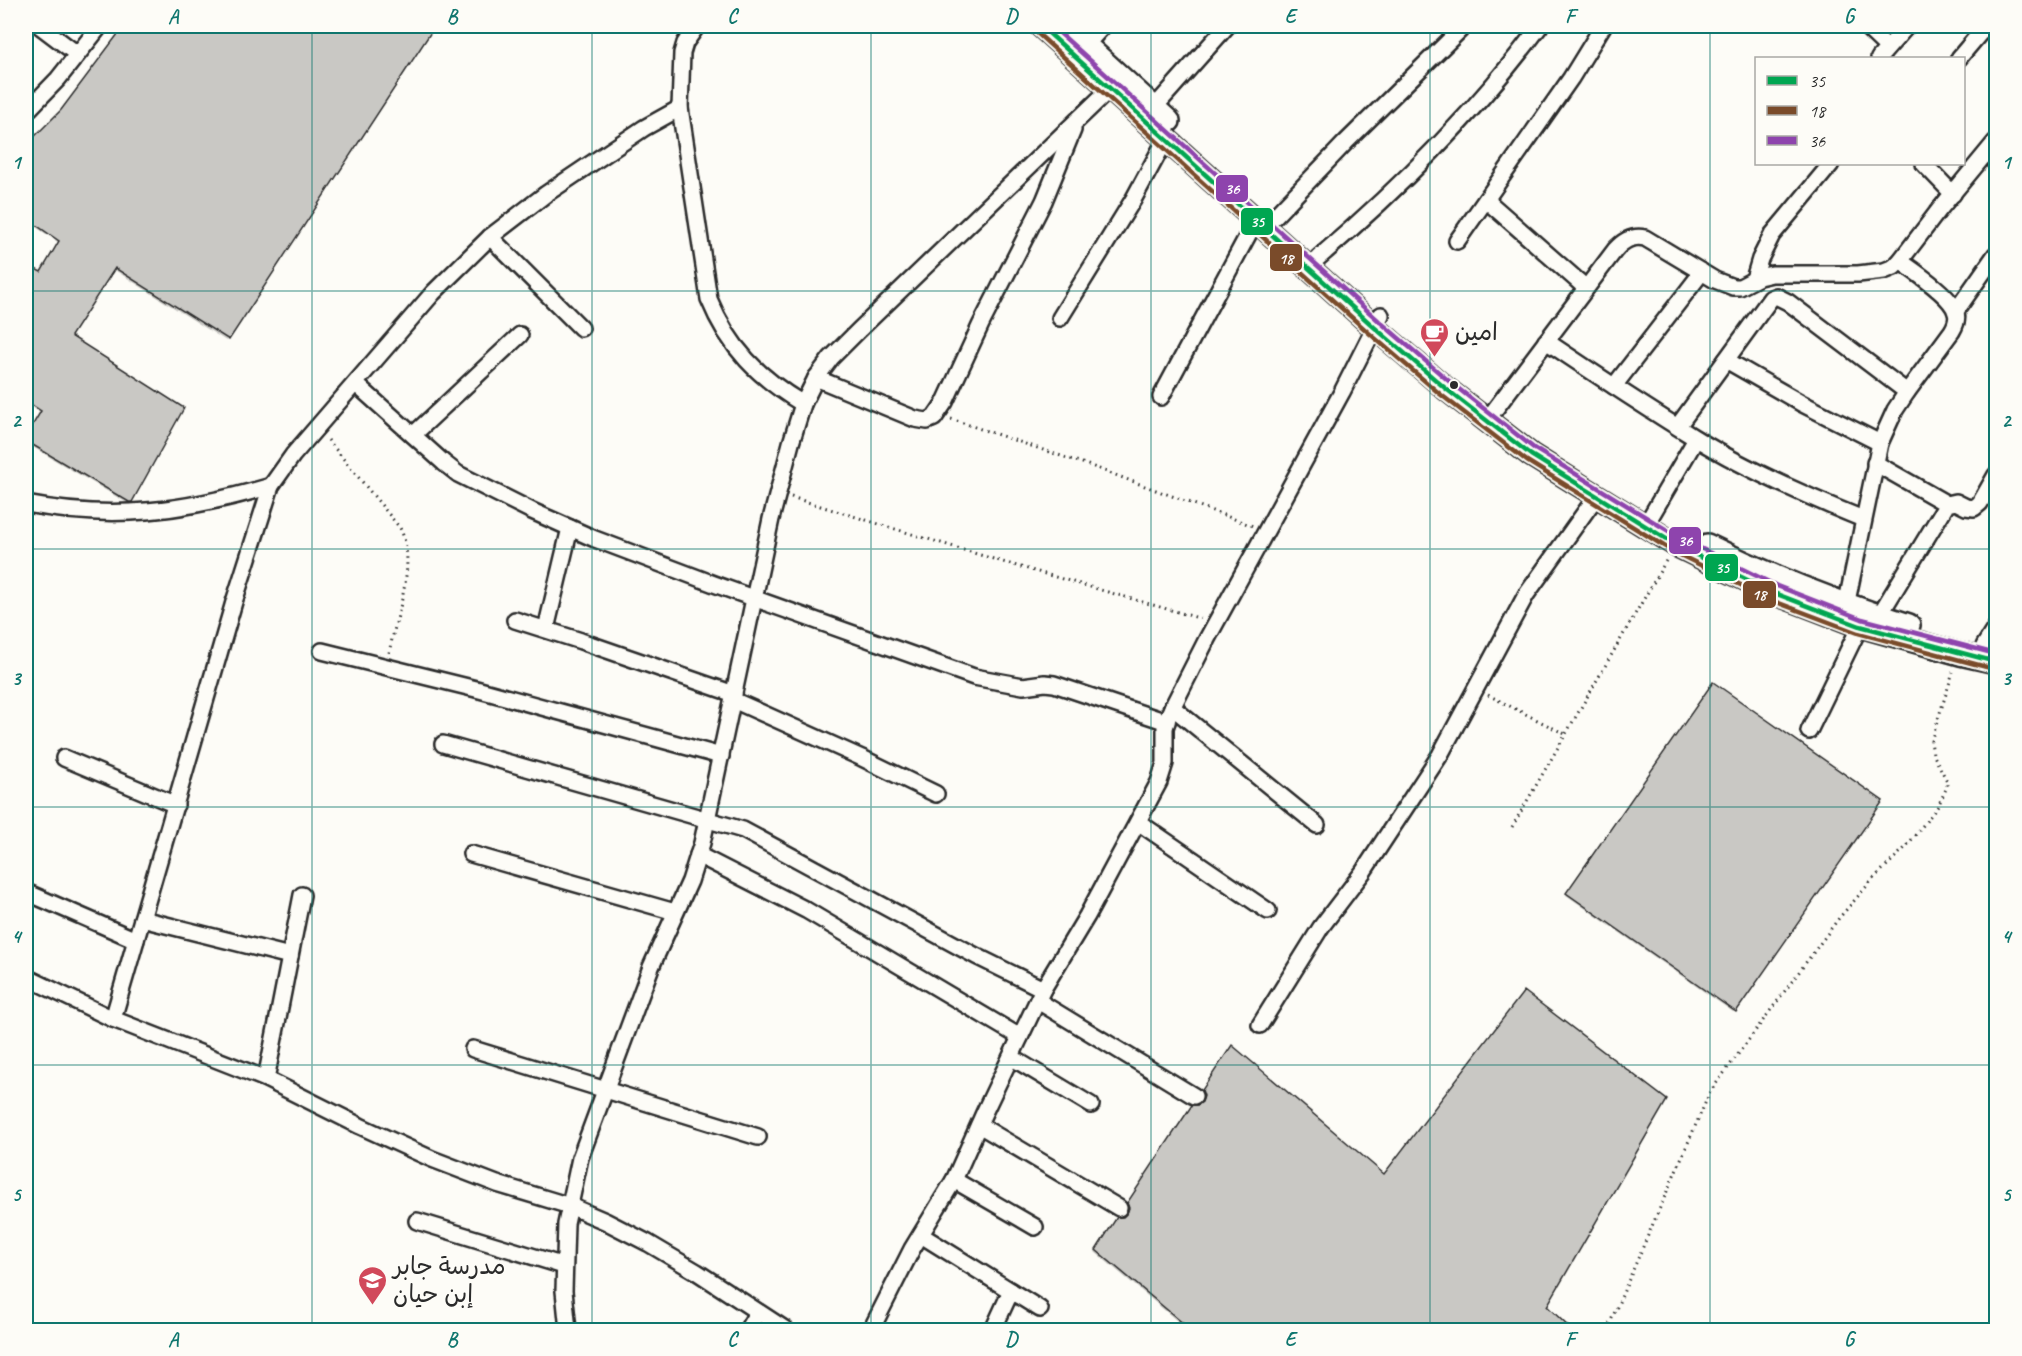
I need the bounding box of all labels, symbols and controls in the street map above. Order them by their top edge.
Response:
text: A [168,4,180,29]
text: B [447,4,459,29]
text: C [727,4,739,29]
text: D [1005,4,1019,29]
text: E [1285,4,1299,29]
text: F [1565,4,1579,29]
text: G [1844,4,1857,29]
legend [1755,57,1965,165]
text: 35 [1809,70,1826,92]
text: 18 [1809,100,1827,122]
text: 36 [1809,130,1826,152]
text: 1 [12,150,23,175]
text: 1 [2002,150,2013,175]
line badge: 36 [1215,174,1249,203]
text: 36 [1225,179,1241,199]
line badge: 35 [1240,207,1274,236]
text: 35 [1250,212,1266,232]
line badge: 18 [1269,243,1303,272]
text: 18 [1279,249,1295,269]
cafe icon: امين [1418,316,1450,358]
place label: امين [1455,317,1498,347]
unlabelled marker [1448,379,1460,391]
text: 2 [12,408,23,433]
text: 2 [2002,408,2013,433]
line badge: 36 [1668,526,1702,555]
text: 36 [1678,531,1694,551]
line badge: 35 [1704,553,1739,582]
text: 35 [1715,558,1731,578]
line badge: 18 [1742,580,1777,609]
text: 18 [1752,585,1768,605]
text: 3 [12,666,23,691]
text: 3 [2002,666,2013,691]
text: 4 [12,924,24,949]
text: 4 [2002,924,2014,949]
text: 5 [12,1182,23,1207]
text: 5 [2002,1182,2013,1207]
place label: مدرسة جابر إبن حيان [391,1251,506,1309]
school or university icon: مدرسة جابر إبن حيان [356,1264,388,1306]
text: A [168,1327,180,1352]
text: B [447,1327,459,1352]
text: C [727,1327,739,1352]
text: D [1005,1327,1019,1352]
text: E [1285,1327,1299,1352]
text: F [1565,1327,1579,1352]
text: G [1844,1327,1857,1352]

